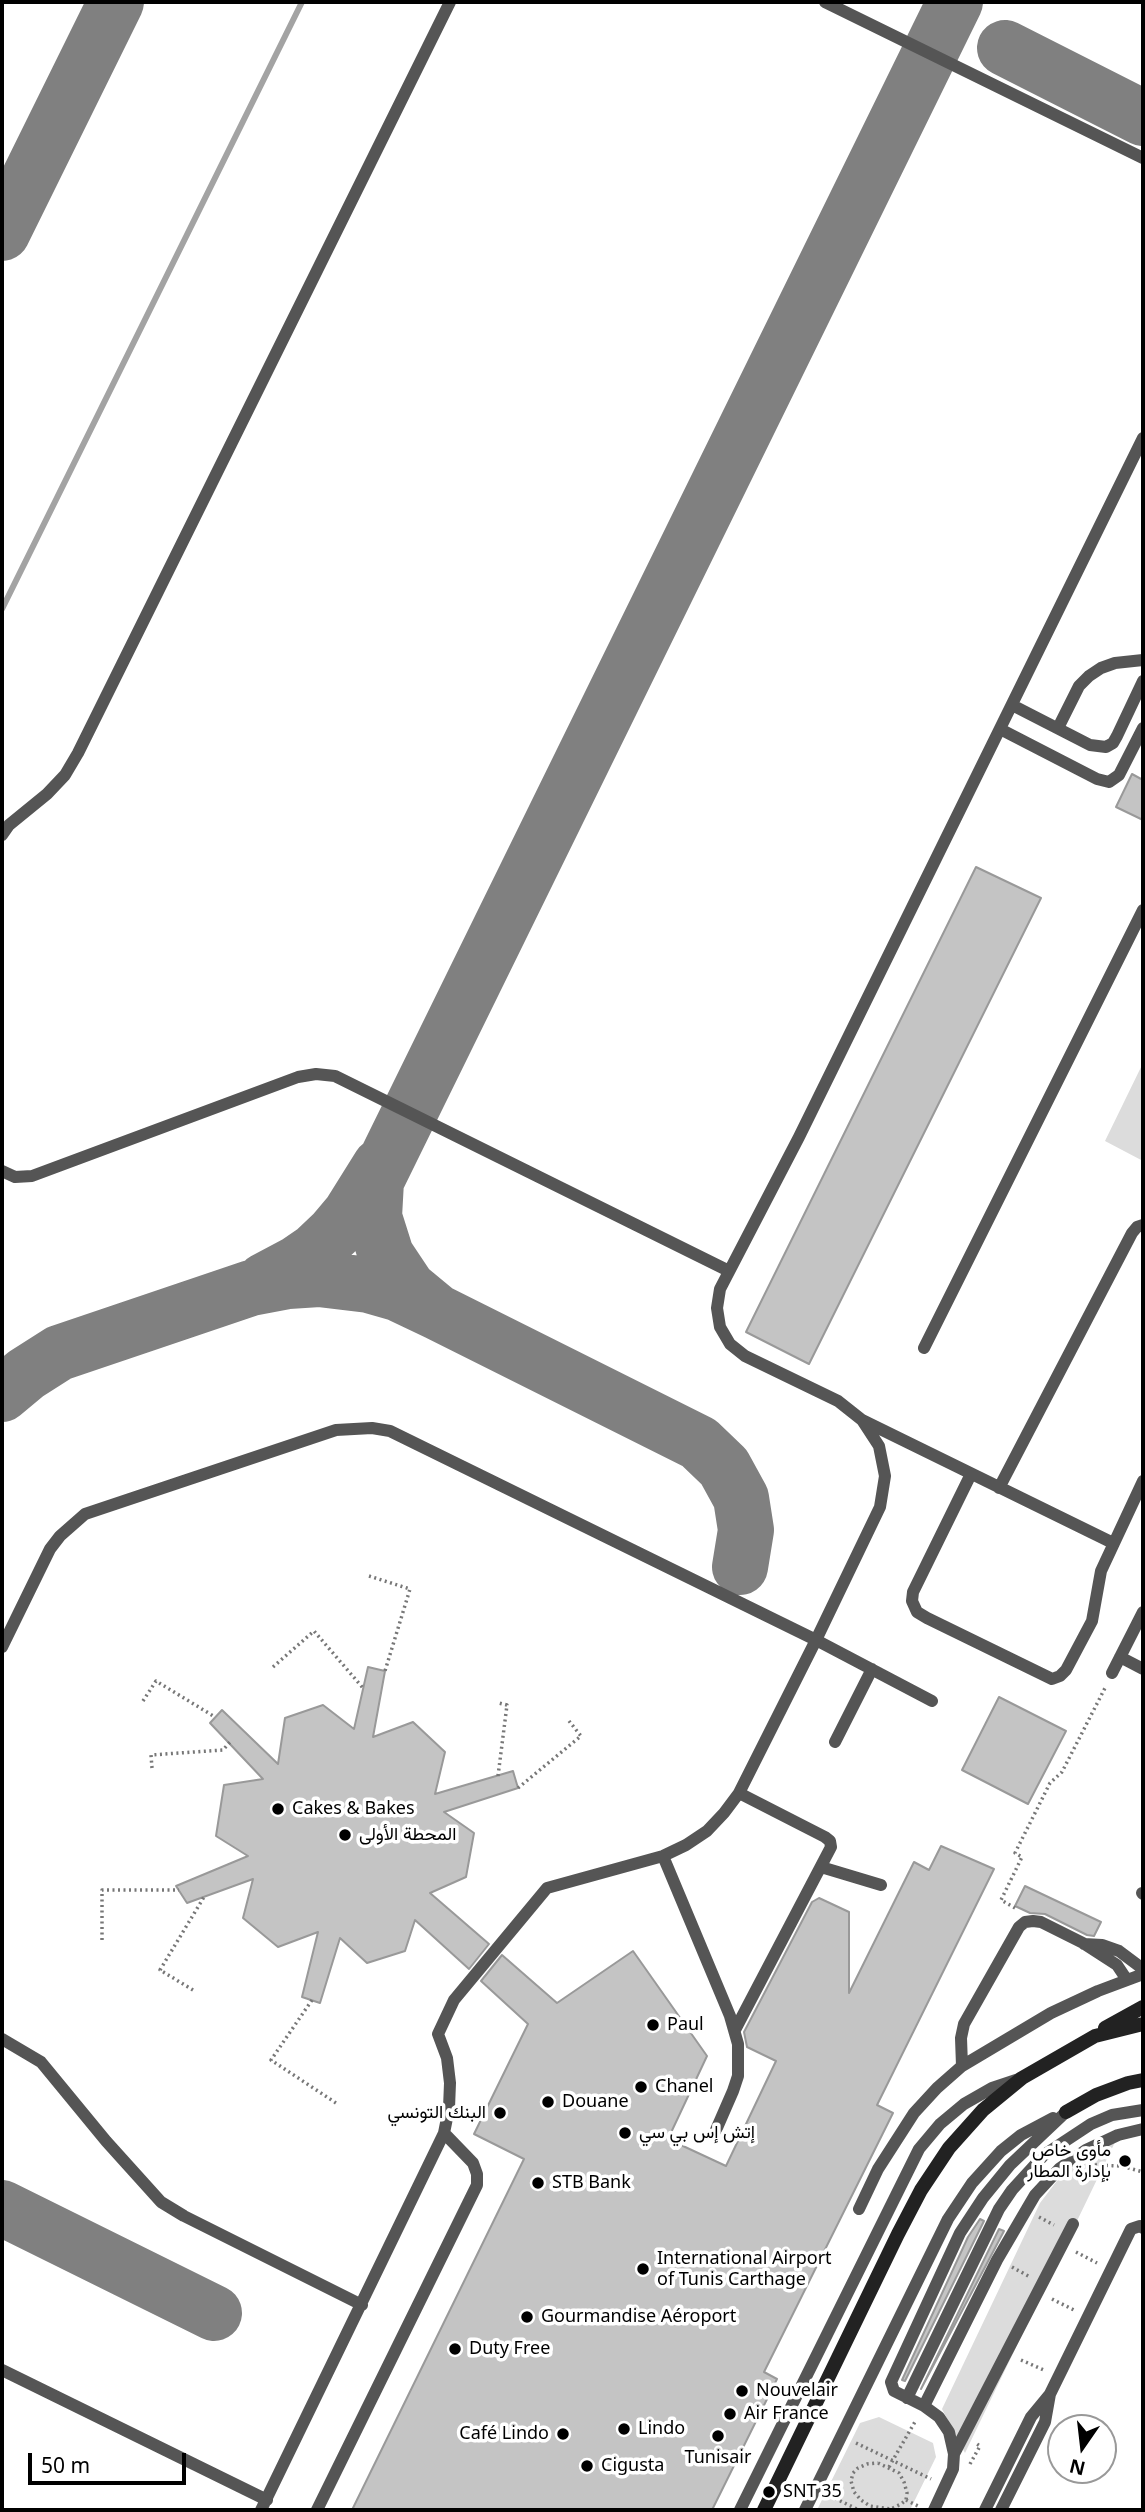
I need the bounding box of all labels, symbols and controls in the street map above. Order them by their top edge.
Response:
place label: Cakes & Bakes [292,1798,415,1820]
marker: Cakes & Bakes [270,1801,286,1817]
place label: المحطة الأولى [359,1824,456,1846]
marker: المحطة الأولى [337,1827,353,1843]
place label: Paul [667,2014,704,2036]
marker: Paul [645,2017,661,2033]
place label: Chanel [655,2076,714,2098]
marker: Chanel [633,2079,649,2095]
place label: Douane [562,2091,629,2113]
marker: Douane [540,2094,556,2110]
place label: البنك التونسي [387,2102,486,2124]
marker: البنك التونسي [492,2105,508,2121]
place label: إتش إس بي سي [639,2122,755,2144]
marker: إتش إس بي سي [617,2125,633,2141]
place label: مأوى خاص بإدارة المطار [1027,2140,1111,2182]
marker: مأوى خاص بإدارة المطار [1117,2153,1133,2169]
place label: STB Bank [552,2172,631,2194]
marker: STB Bank [530,2175,546,2191]
place label: International Airport of Tunis Carthage [657,2248,832,2290]
marker: International Airport of Tunis Carthage [635,2261,651,2277]
place label: Gourmandise Aéroport [541,2306,736,2328]
marker: Gourmandise Aéroport [519,2309,535,2325]
place label: Duty Free [469,2338,550,2360]
marker: Duty Free [447,2341,463,2357]
place label: Nouvelair [756,2380,838,2402]
marker: Nouvelair [734,2383,750,2399]
place label: Air France [744,2403,829,2425]
marker: Air France [722,2406,738,2422]
north arrow [1047,2414,1117,2484]
place label: Lindo [638,2418,685,2440]
marker: Lindo [616,2421,632,2437]
place label: Café Lindo [459,2423,549,2445]
marker: Café Lindo [555,2426,571,2442]
marker: Tunisair [710,2428,726,2444]
scale bar [32,2438,189,2482]
place label: Tunisair [685,2447,751,2469]
text: 50 m [41,2451,90,2479]
text: N [1067,2453,1088,2482]
place label: Cigusta [601,2455,664,2477]
marker: Cigusta [579,2458,595,2474]
place label: SNT 35 [783,2481,842,2503]
marker: SNT 35 [761,2484,777,2500]

